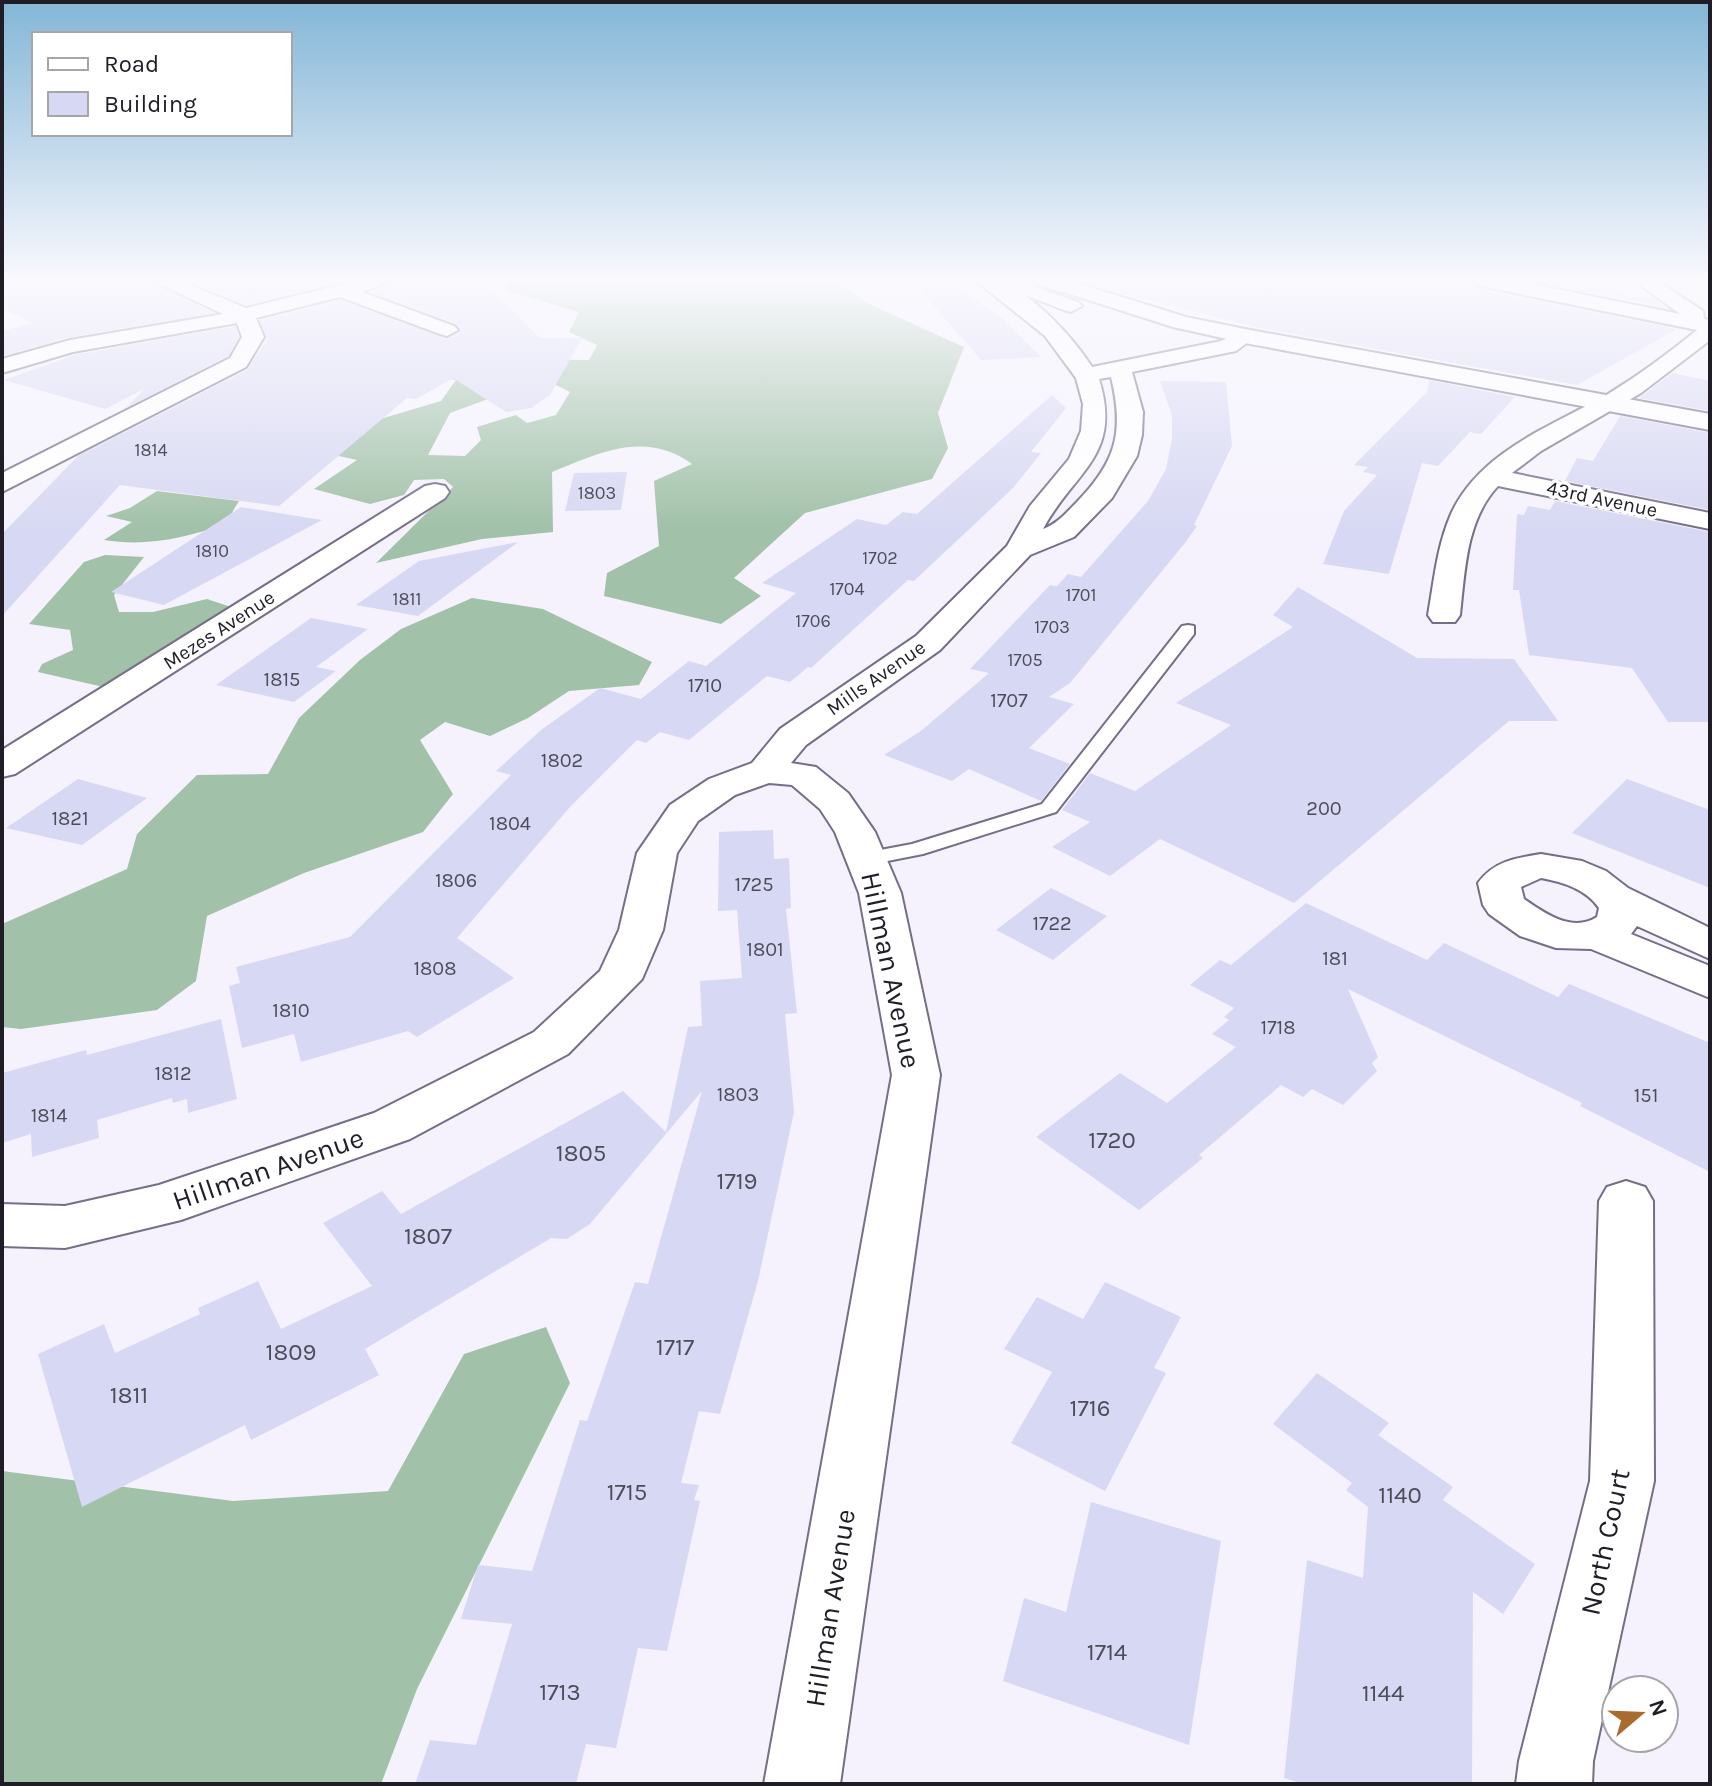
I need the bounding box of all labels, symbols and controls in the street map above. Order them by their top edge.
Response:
legend [32,32,292,136]
text: Road [104,50,159,78]
text: Building [104,90,197,118]
house number: 1814 [134,439,168,461]
street label: 43rd Avenue [1545,476,1659,522]
house number: 1803 [578,482,616,504]
house number: 1810 [195,540,229,562]
house number: 1702 [862,547,898,569]
house number: 1704 [829,578,865,600]
house number: 1701 [1065,584,1097,606]
street label: Mezes Avenue [159,585,279,675]
house number: 1811 [393,588,421,610]
house number: 1706 [795,610,831,632]
house number: 1703 [1034,616,1070,638]
street label: Mills Avenue [822,636,930,720]
house number: 1705 [1007,649,1043,671]
house number: 1815 [264,668,300,691]
house number: 1710 [688,674,722,697]
house number: 1707 [990,689,1028,712]
house number: 1802 [541,749,583,772]
house number: 200 [1306,797,1342,820]
house number: 1821 [51,807,89,830]
house number: 1804 [489,812,531,835]
house number: 1806 [435,869,477,892]
street label: Hillman Avenue [854,869,928,1071]
house number: 1725 [735,873,773,896]
house number: 1722 [1032,912,1072,935]
house number: 1801 [746,938,784,961]
house number: 181 [1322,947,1348,970]
house number: 1808 [413,957,457,980]
house number: 1810 [272,999,310,1022]
house number: 1718 [1261,1016,1295,1039]
house number: 1812 [154,1062,192,1085]
house number: 1803 [717,1083,759,1106]
house number: 151 [1634,1084,1658,1107]
house number: 1814 [31,1104,67,1127]
street label: Hillman Avenue [168,1121,368,1217]
house number: 1720 [1088,1126,1136,1154]
house number: 1805 [556,1139,606,1167]
house number: 1719 [716,1167,758,1195]
house number: 1807 [404,1222,452,1250]
house number: 1717 [656,1333,694,1361]
house number: 1809 [266,1338,316,1366]
house number: 1811 [110,1381,148,1409]
house number: 1716 [1070,1394,1110,1422]
street label: North Court [1573,1466,1637,1618]
house number: 1715 [607,1478,647,1506]
house number: 1140 [1378,1481,1422,1509]
street label: Hillman Avenue [798,1507,862,1709]
house number: 1714 [1087,1638,1127,1666]
north arrow [1600,1674,1680,1754]
house number: 1713 [539,1678,581,1706]
house number: 1144 [1362,1679,1404,1707]
text: N [1643,1696,1673,1720]

